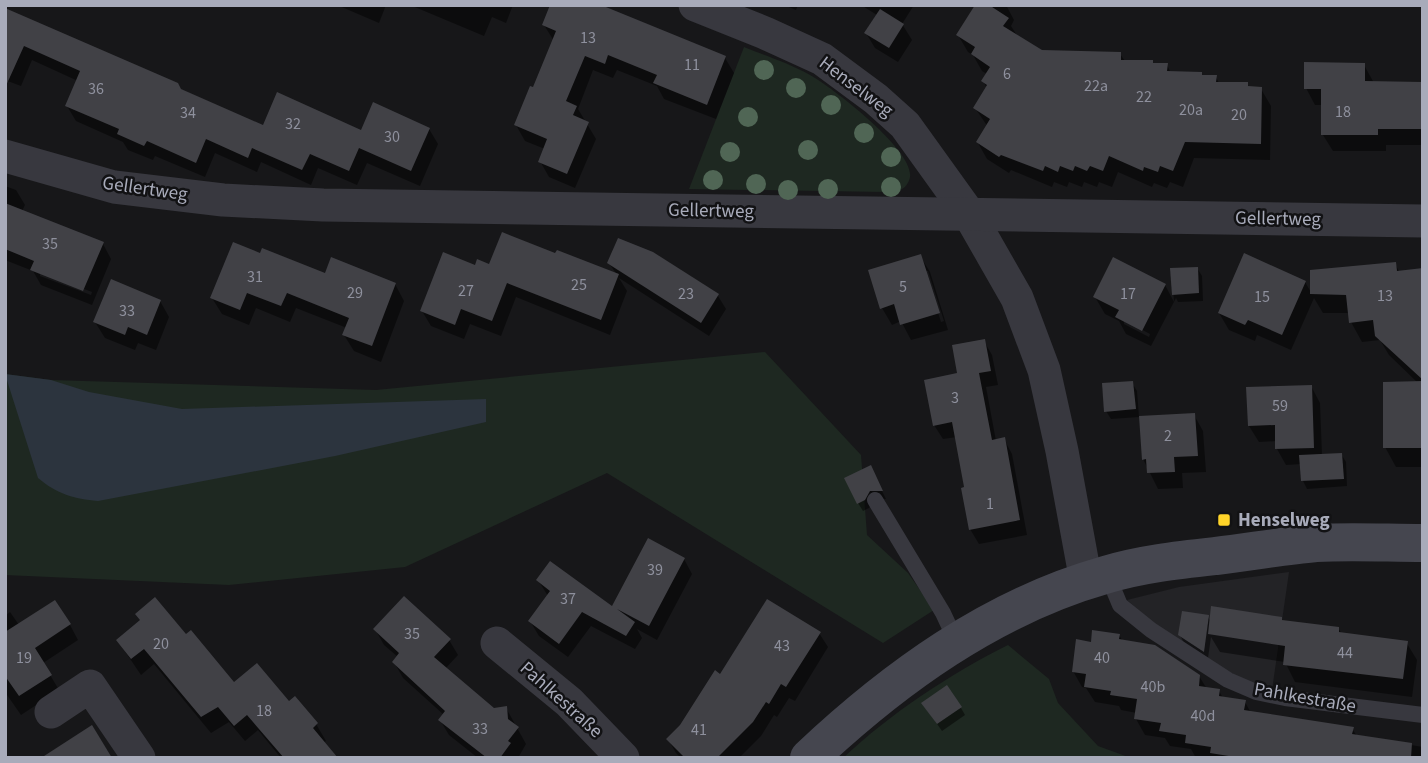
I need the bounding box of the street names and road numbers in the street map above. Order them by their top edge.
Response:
street label: Henselweg [813,50,899,124]
street label: Gellertweg [101,170,190,208]
street label: Gellertweg [668,197,754,225]
street label: Gellertweg [1235,205,1321,233]
street label: Pahlkestraße [514,655,608,745]
street label: Pahlkestraße [1252,676,1358,720]

